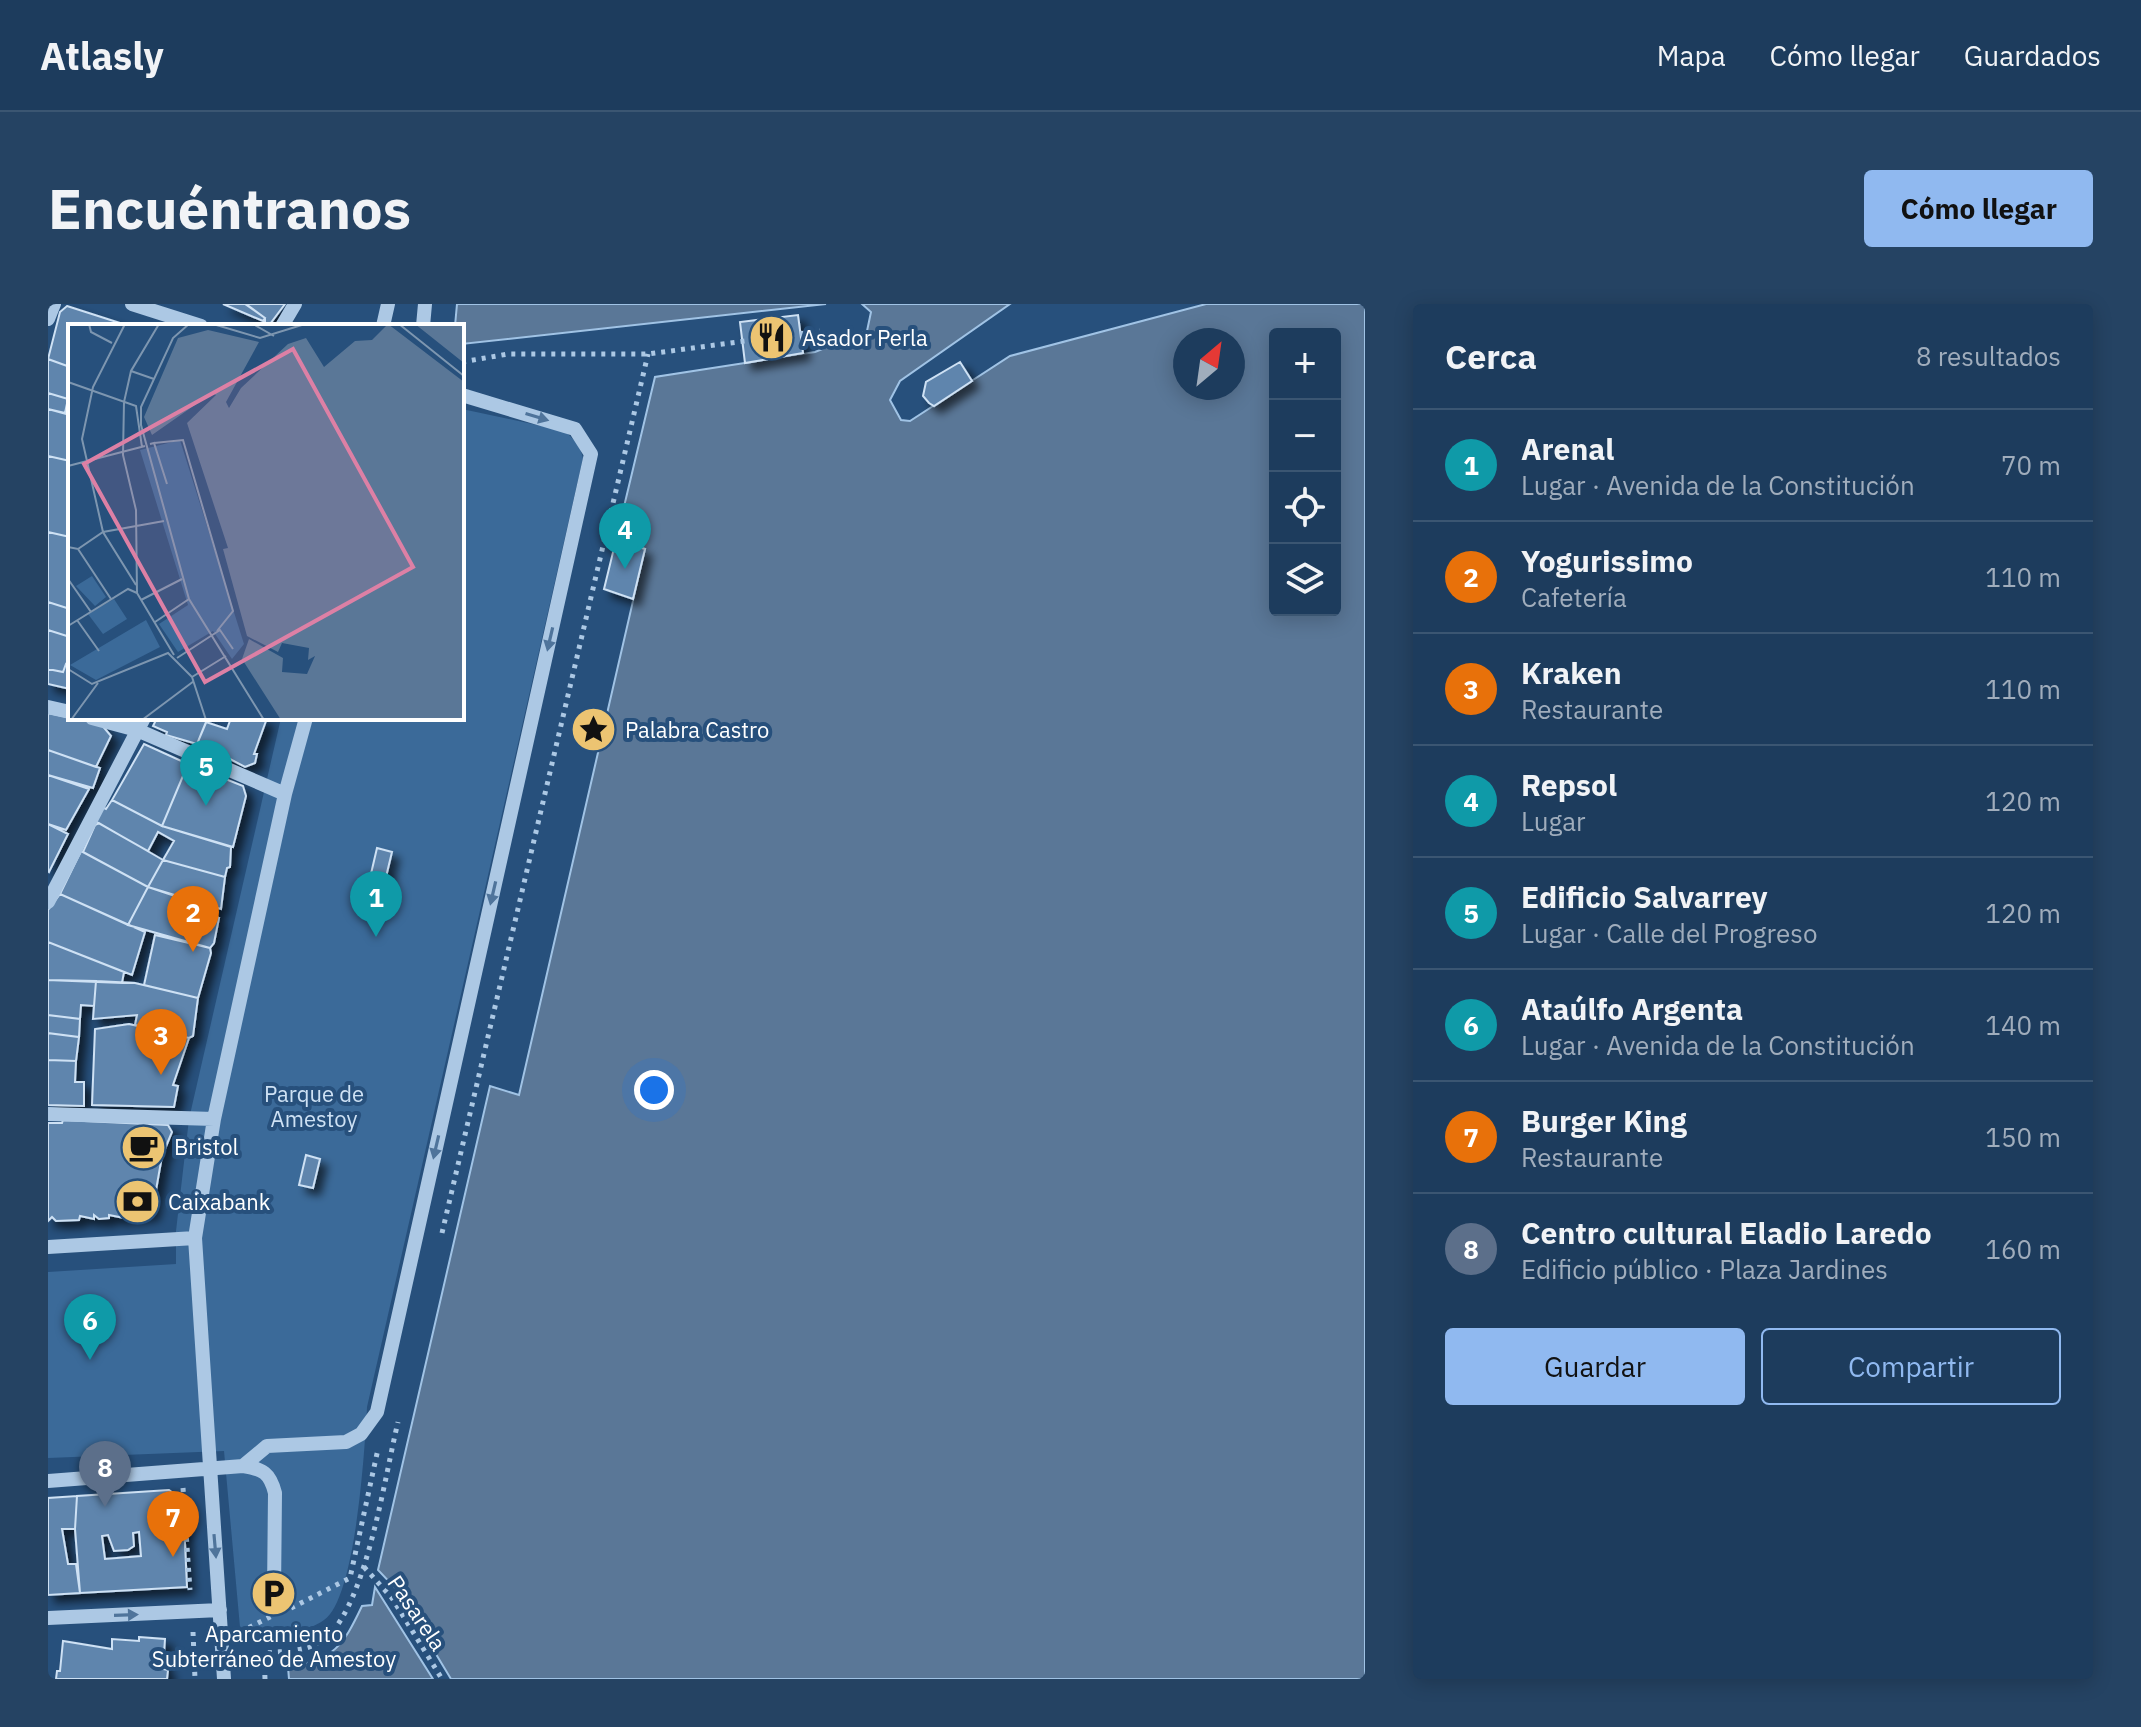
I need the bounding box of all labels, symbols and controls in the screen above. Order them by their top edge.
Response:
text: Atlasly [40,31,164,80]
text: Mapa [1657,37,1726,74]
text: Cómo llegar [1770,37,1920,74]
text: Guardados [1964,37,2101,74]
button: Cómo llegar [1864,170,2093,247]
text: Encuéntranos [48,172,411,244]
restaurant icon: Asador Perla [747,314,795,362]
place label: Asador Perla [802,323,928,352]
inset map [68,324,464,720]
north arrow [1173,328,1245,400]
map controls [1269,328,1341,616]
button: + [1269,328,1341,400]
text: Cerca [1445,334,1537,378]
text: 8 resultados [1916,339,2061,373]
button: − [1269,400,1341,472]
one-way arrow [525,411,549,424]
text: Arenal [1521,429,1614,468]
text: 1 [1463,448,1479,482]
text: 70 m [2001,448,2061,482]
text: Lugar · Avenida de la Constitución [1521,468,1915,502]
button: locate [1269,472,1341,544]
pin: 4 [599,503,651,569]
text: Yogurissimo [1521,541,1693,580]
button: layers [1269,544,1341,616]
text: 2 [1463,560,1479,594]
text: 110 m [1985,560,2061,594]
text: Cafetería [1521,580,1627,614]
one-way arrow [543,627,556,652]
text: Kraken [1521,653,1622,692]
text: 3 [1463,672,1479,706]
text: 110 m [1985,672,2061,706]
text: Restaurante [1521,692,1663,726]
place icon: Palabra Castro [570,706,618,754]
place label: Palabra Castro [625,715,769,744]
pin: 5 [180,740,232,806]
text: Repsol [1521,765,1617,804]
text: 4 [1463,784,1479,818]
text: 120 m [1985,784,2061,818]
text: Lugar [1521,804,1586,838]
pin: 1 [350,871,402,937]
text: Edificio Salvarrey [1521,877,1768,916]
one-way arrow [486,881,499,906]
pin: 2 [167,886,219,952]
text: 5 [1463,896,1479,930]
text: 120 m [1985,896,2061,930]
text: Lugar · Calle del Progreso [1521,916,1817,950]
text: Ataúlfo Argenta [1521,989,1743,1028]
text: 6 [1463,1008,1479,1042]
text: 140 m [1985,1008,2061,1042]
pin: 3 [135,1009,187,1075]
text: Lugar · Avenida de la Constitución [1521,1028,1915,1062]
your location [634,1070,674,1110]
park label: Parque de Amestoy [264,1079,364,1133]
text: Burger King [1521,1101,1687,1140]
text: 7 [1463,1120,1479,1154]
text: 150 m [1985,1120,2061,1154]
cafe icon: Bristol [119,1123,167,1171]
place label: Bristol [174,1132,238,1161]
one-way arrow [429,1134,442,1159]
text: Restaurante [1521,1140,1663,1174]
bank icon: Caixabank [113,1178,161,1226]
place label: Caixabank [168,1187,271,1216]
text: Centro cultural Eladio Laredo [1521,1213,1932,1252]
text: 8 [1463,1232,1479,1266]
text: 160 m [1985,1232,2061,1266]
text: Edificio público · Plaza Jardines [1521,1252,1888,1286]
pin: 6 [64,1294,116,1360]
button: Guardar [1445,1328,1745,1405]
button: Compartir [1761,1328,2061,1405]
pin: 8 [79,1441,131,1507]
pin: 7 [147,1491,199,1557]
one-way arrow [209,1534,222,1559]
parking icon: Aparcamiento Subterráneo de Amestoy [250,1569,298,1617]
street label: Pasarela [382,1569,453,1656]
one-way arrow [114,1608,139,1621]
place label: Aparcamiento Subterráneo de Amestoy [152,1619,396,1673]

